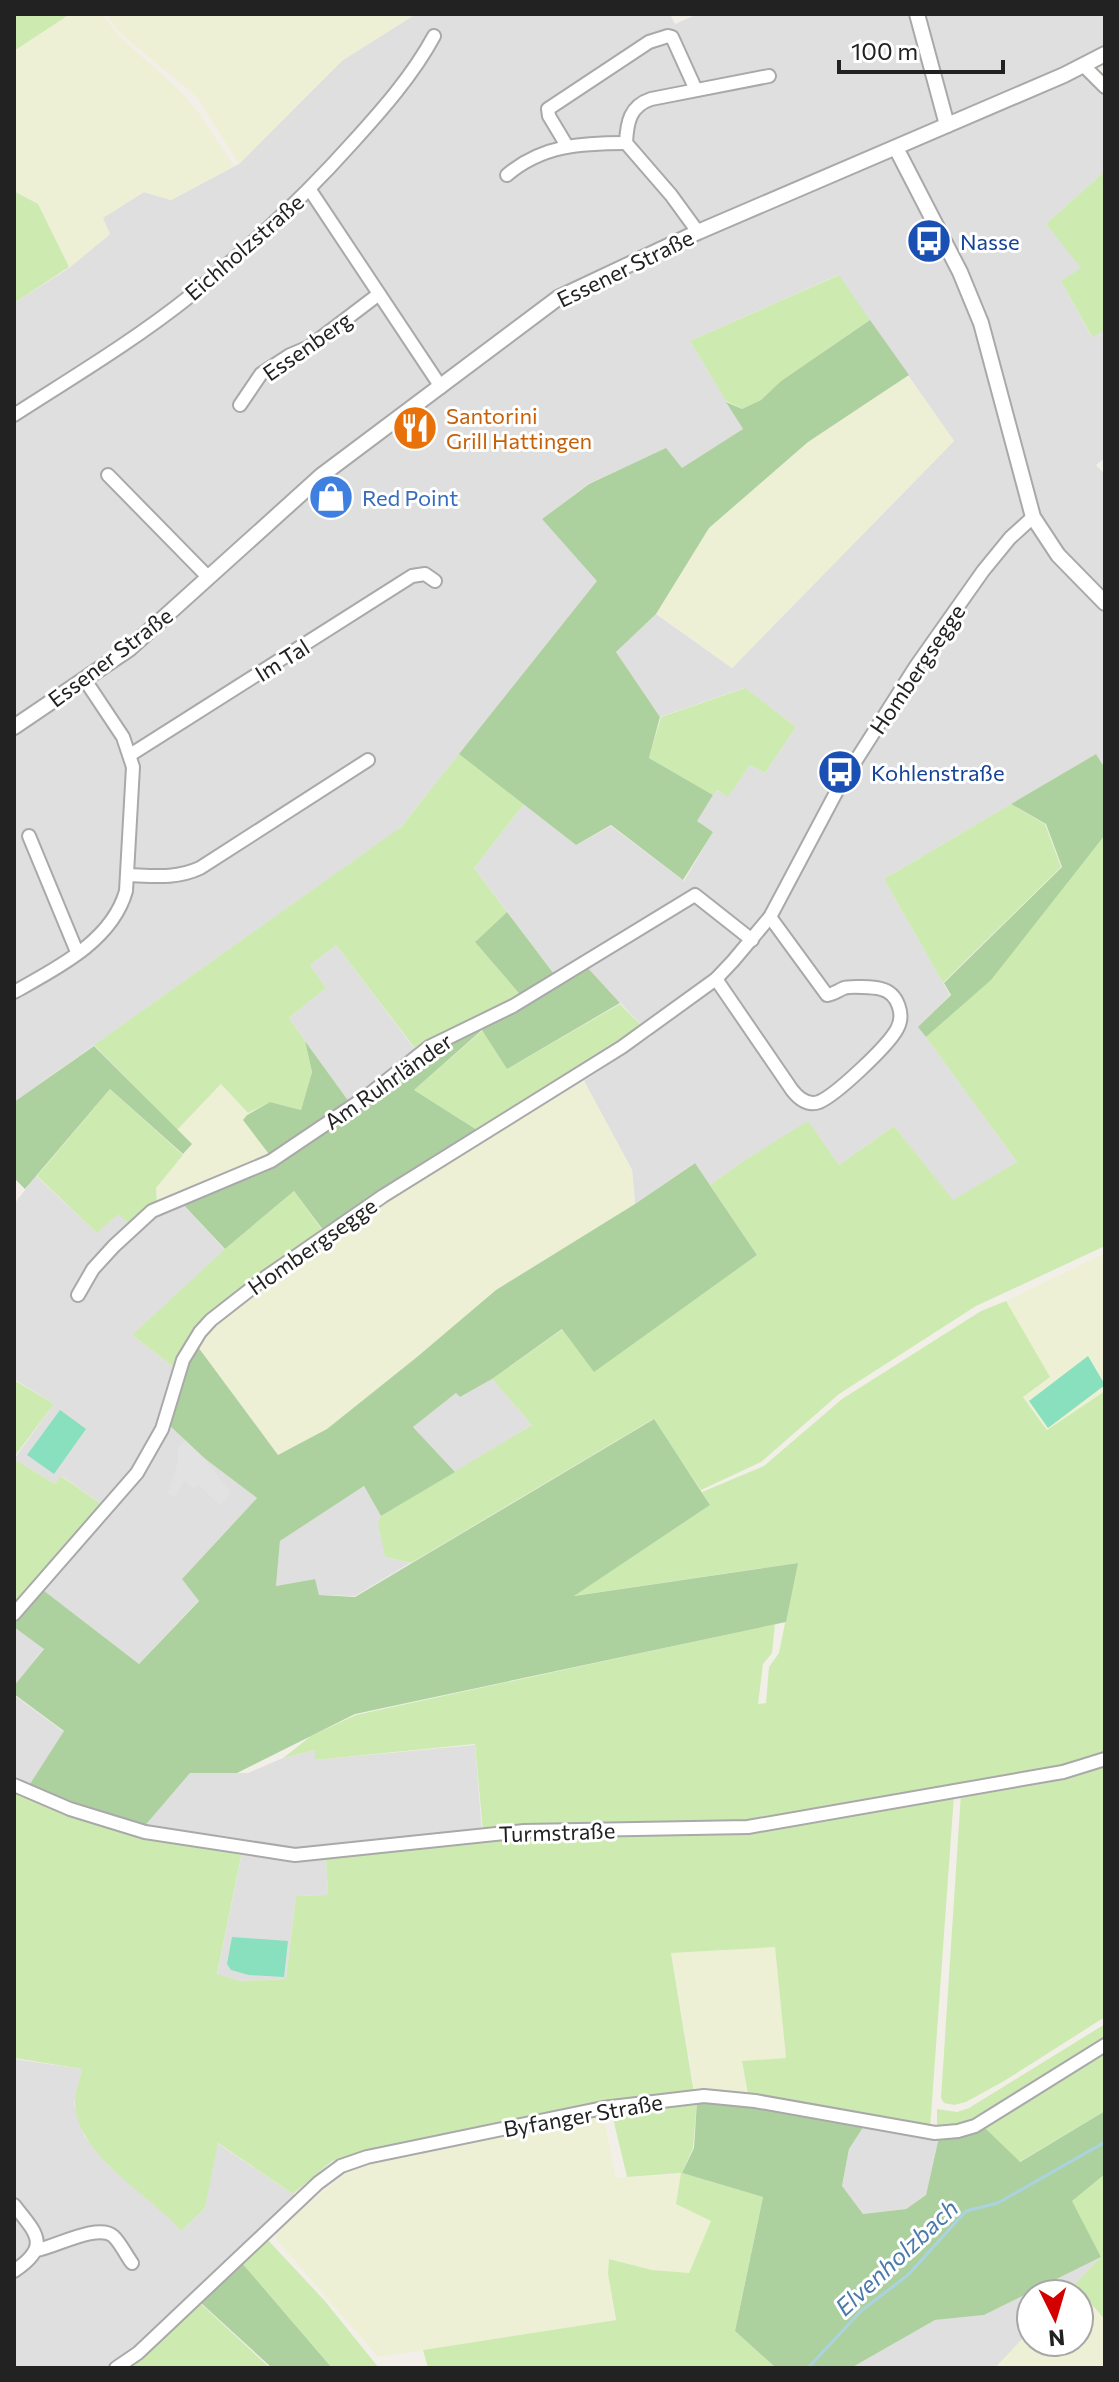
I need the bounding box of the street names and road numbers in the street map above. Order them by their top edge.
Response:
street label: Eichholzstraße [179,188,309,306]
street label: Essener Straße [552,223,698,313]
street label: Essenberg [257,305,357,386]
street label: Hombergsegge [864,599,970,739]
street label: Essener Straße [43,602,177,712]
street label: Im Tal [250,633,314,687]
street label: Am Ruhrländer [319,1027,457,1135]
street label: Hombergsegge [242,1192,382,1300]
street label: Turmstraße [498,1816,616,1848]
street label: Byfanger Straße [501,2088,665,2142]

